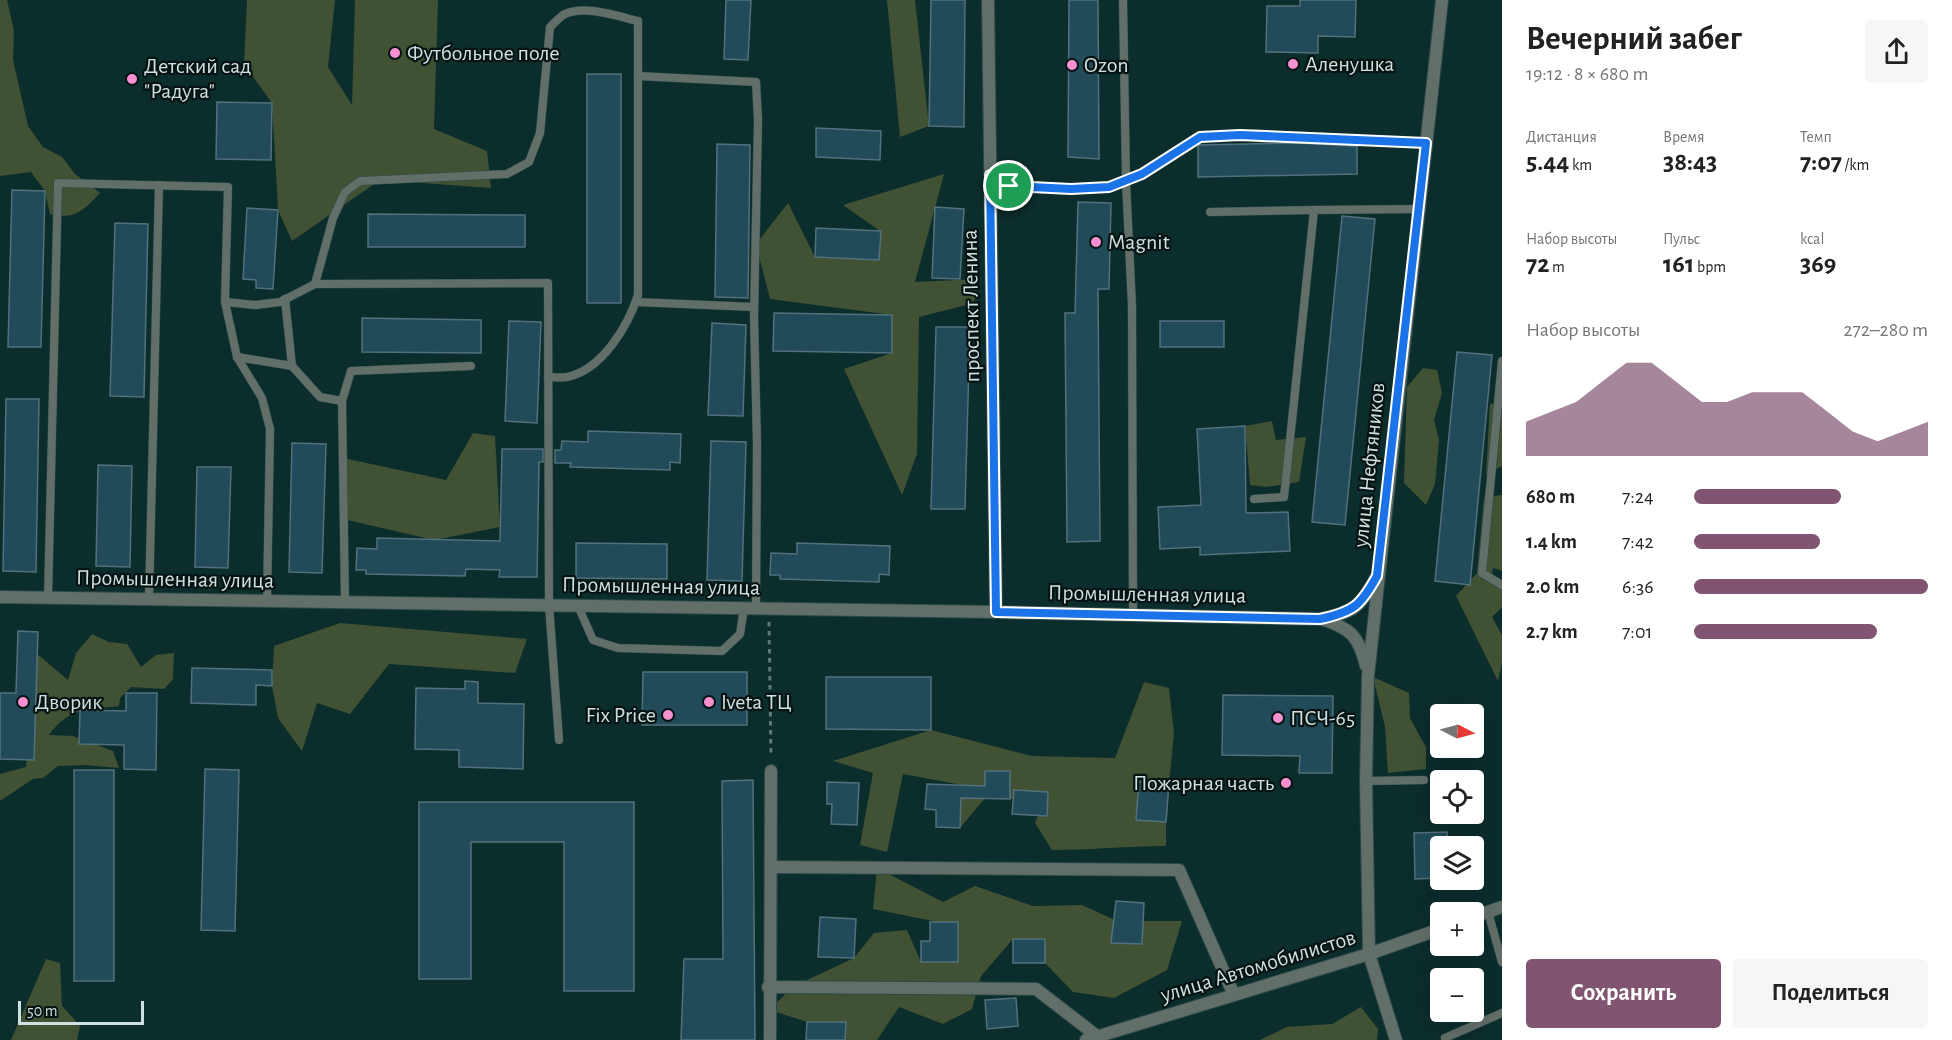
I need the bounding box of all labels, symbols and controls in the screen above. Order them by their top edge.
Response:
button: share [1865,20,1928,83]
text: Вечерний забег [1526,23,1742,56]
place label: Футбольное поле [407,42,560,64]
marker: Футбольное поле [388,46,402,60]
place label: Аленушка [1305,53,1394,75]
place label: Ozon [1084,54,1129,76]
place label: Детский сад "Радуга" [144,55,251,102]
marker: Аленушка [1286,57,1300,71]
marker: Ozon [1065,58,1079,72]
text: 19:12 · 8 × 680 m [1526,64,1648,84]
marker: Детский сад "Радуга" [125,72,139,86]
text: Дистанция [1526,129,1597,145]
text: Время [1663,129,1705,145]
text: Темп [1800,129,1832,145]
text: 5.44 [1526,149,1569,175]
text: 38:43 [1663,149,1717,175]
text: 7:07 [1800,149,1842,175]
text: km [1569,157,1592,173]
text: /km [1842,157,1869,173]
pin [983,160,1034,211]
icon: arrive [992,169,1025,202]
street label: проспект Ленина [959,229,983,383]
place label: Magnit [1108,231,1170,253]
text: Набор высоты [1526,231,1617,247]
text: Пульс [1663,231,1700,247]
text: kcal [1800,231,1824,247]
marker: Magnit [1089,235,1103,249]
text: 72 [1526,251,1549,277]
text: 161 [1663,251,1694,277]
text: 369 [1800,251,1836,277]
text: m [1549,259,1565,275]
text: bpm [1694,259,1726,275]
text: Набор высоты [1526,320,1640,340]
text: 272–280 m [1844,320,1928,340]
street label: улица Нефтяников [1349,382,1389,549]
text: 680 m [1526,487,1575,507]
text: 7:24 [1622,487,1654,507]
text: 1.4 km [1526,532,1577,552]
text: 7:42 [1622,532,1654,552]
street label: Промышленная улица [76,566,274,592]
street label: Промышленная улица [562,573,760,599]
text: 2.0 km [1526,577,1579,597]
text: 6:36 [1622,577,1654,597]
street label: Промышленная улица [1048,581,1246,607]
text: 2.7 km [1526,622,1578,642]
text: 7:01 [1622,622,1652,642]
place label: Дворик [35,691,102,713]
place label: Iveta ТЦ [721,691,792,713]
marker: Дворик [16,695,30,709]
marker: Iveta ТЦ [702,695,716,709]
place label: Fix Price [586,704,656,726]
north arrow [1430,704,1484,758]
map controls [1430,704,1484,1022]
place label: ПСЧ-65 [1290,707,1355,729]
marker: Fix Price [661,708,675,722]
marker: ПСЧ-65 [1271,711,1285,725]
button: locate [1430,770,1484,824]
place label: Пожарная часть [1133,772,1275,794]
marker: Пожарная часть [1279,776,1293,790]
button: layers [1430,836,1484,890]
button: + [1430,902,1484,956]
street label: улица Автомобилистов [1157,926,1358,1006]
button: Сохранить [1526,959,1721,1028]
button: Поделиться [1733,959,1928,1028]
button: − [1430,968,1484,1022]
scale bar [18,998,144,1026]
text: 50 m [27,1003,58,1019]

